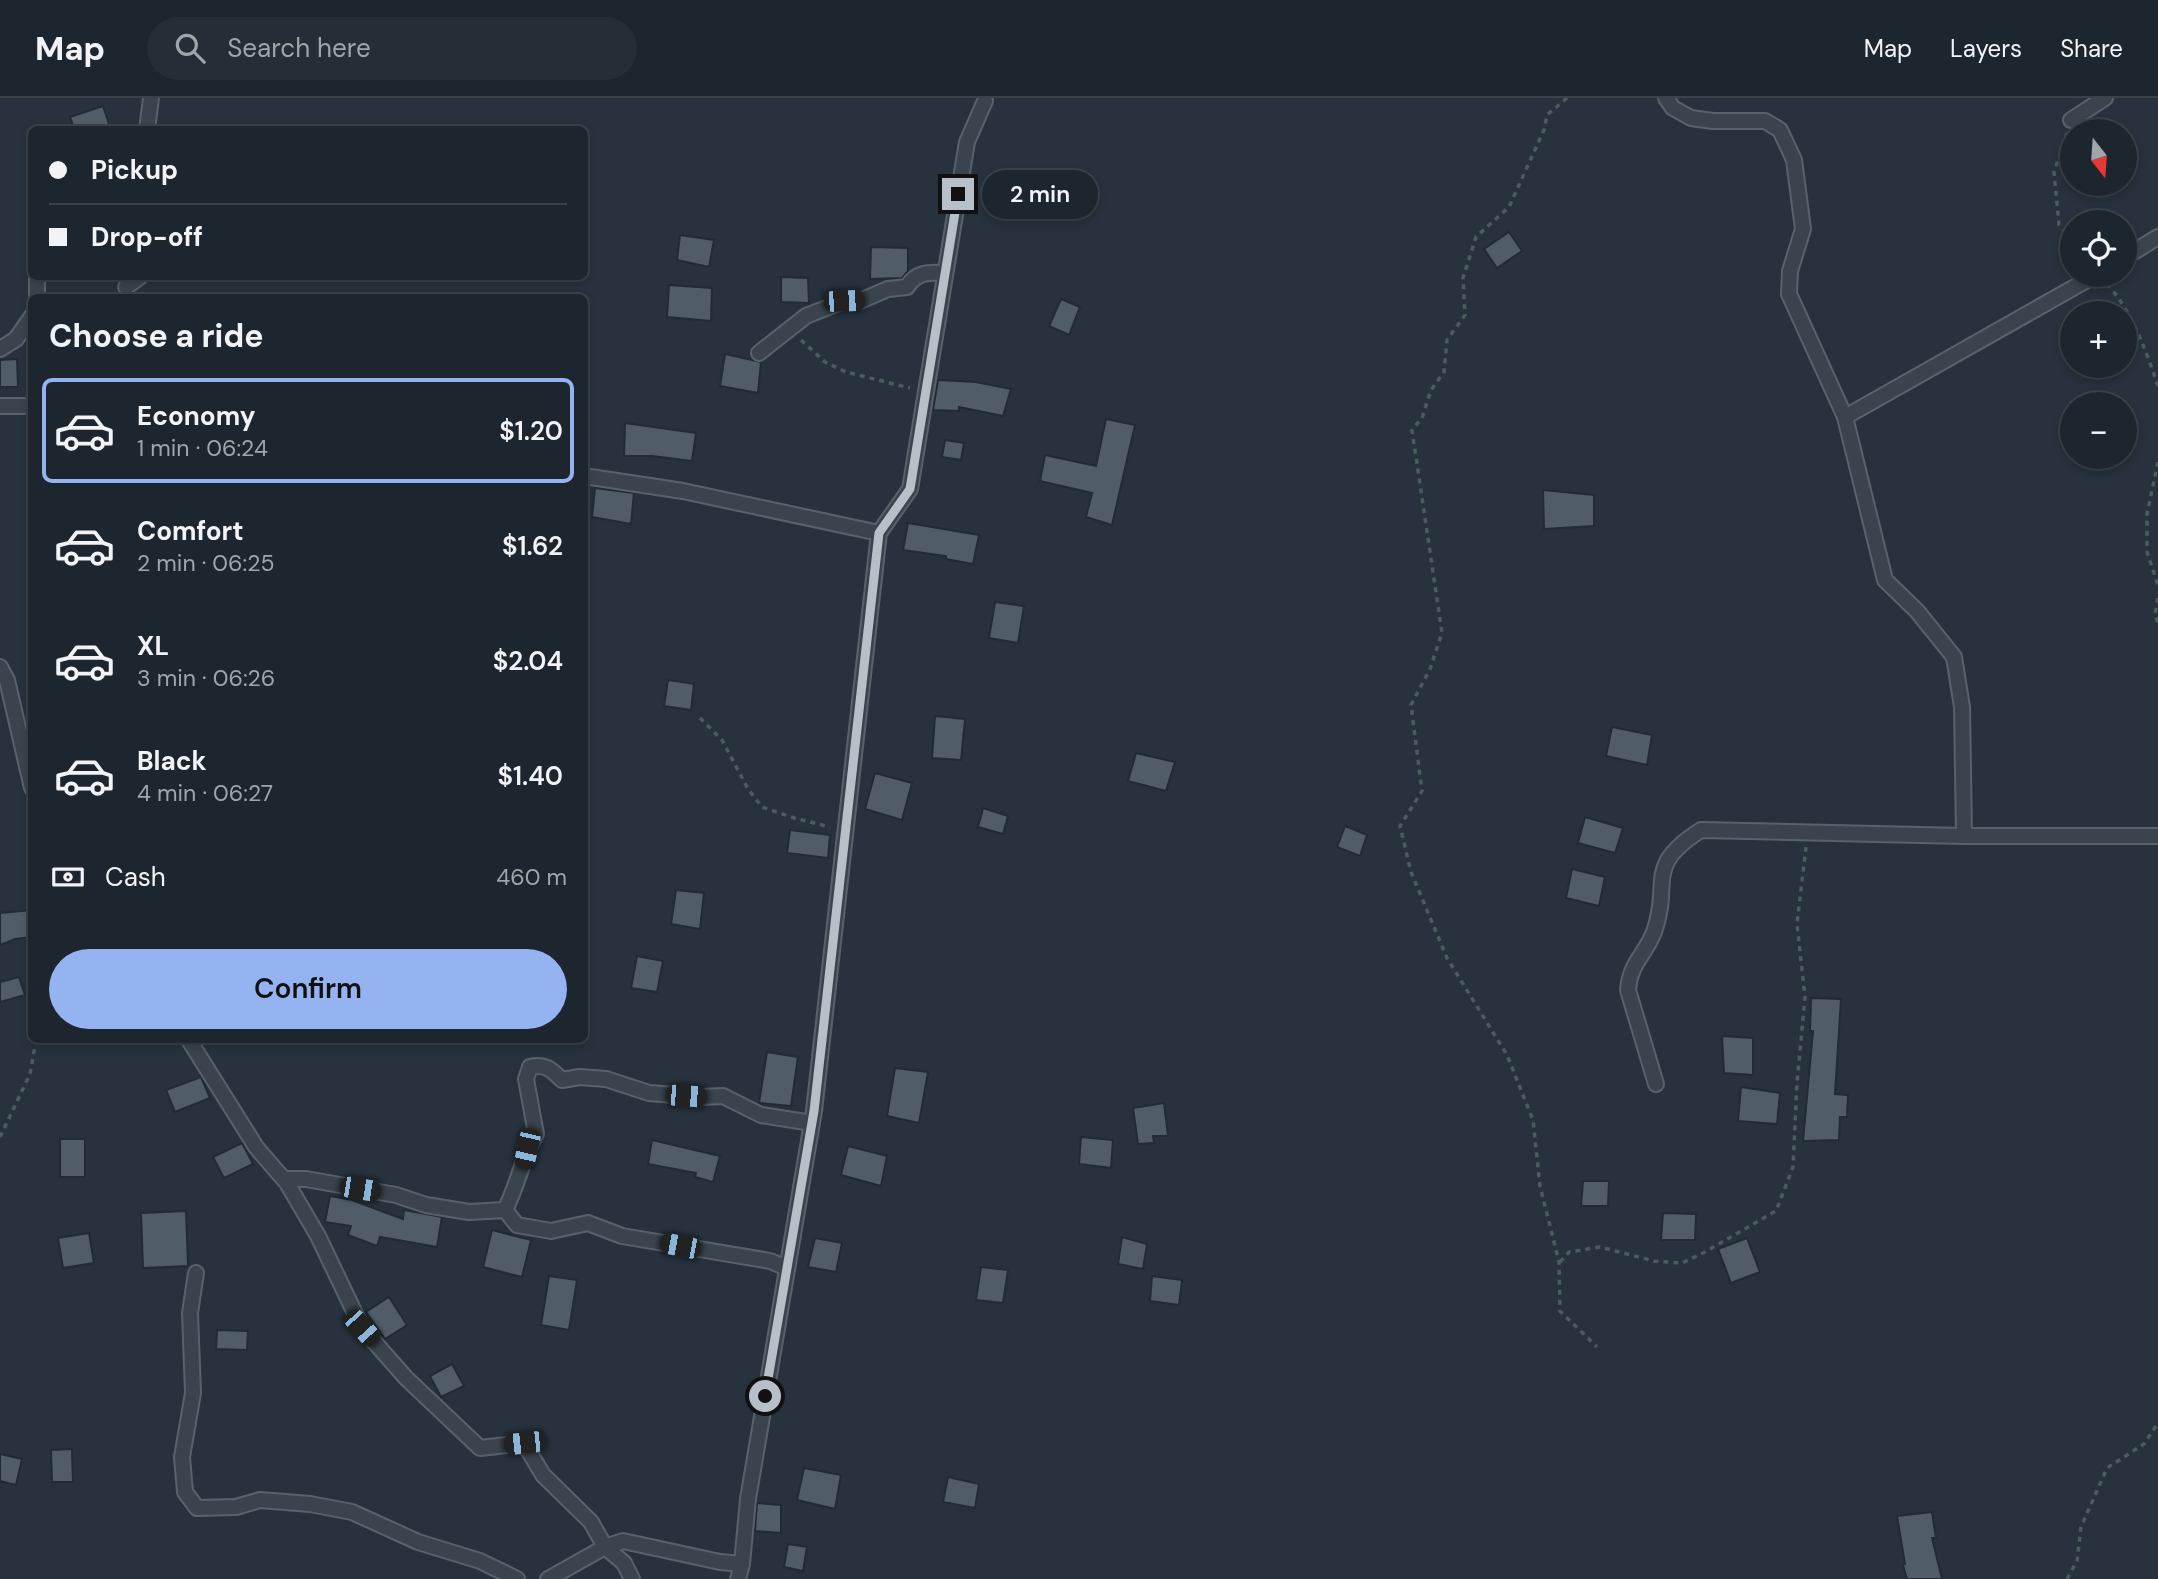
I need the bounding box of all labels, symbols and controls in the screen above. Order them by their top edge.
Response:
search box [147,17,637,80]
text: Map [35,27,105,70]
icon: search [171,29,209,67]
text: Search here [227,31,371,65]
text: Map [1864,33,1912,64]
text: Layers [1950,33,2022,64]
text: Share [2060,33,2123,64]
north arrow [2060,119,2137,196]
map controls [2060,119,2137,469]
text: Pickup [91,153,178,187]
callout: 2 min [982,170,1098,218]
route end [942,178,974,210]
text: 2 min [1010,179,1070,209]
button: locate [2060,210,2137,287]
text: Drop-off [91,220,203,254]
car [823,290,866,312]
button: + [2060,301,2137,378]
text: Choose a ride [49,315,264,357]
button: − [2060,392,2137,469]
icon: car [53,399,116,462]
text: Economy [137,399,255,433]
text: $1.20 [499,414,563,448]
text: 1 min · 06:24 [137,433,268,463]
icon: car [53,514,116,577]
text: Comfort [137,514,243,548]
text: $1.62 [502,529,563,563]
text: 2 min · 06:25 [137,548,274,578]
icon: car [53,629,116,692]
text: XL [137,629,169,663]
text: $2.04 [493,644,563,678]
text: 3 min · 06:26 [137,663,275,693]
icon: car [53,744,116,807]
text: Black [137,744,207,778]
text: $1.40 [498,759,563,793]
text: 4 min · 06:27 [137,778,273,808]
icon: cash [49,858,87,896]
text: Cash [105,860,166,894]
text: 460 m [496,862,567,892]
button: Confirm [49,949,567,1029]
car [665,1084,708,1108]
car [513,1126,542,1172]
car [338,1175,383,1203]
car [658,1232,703,1260]
car [341,1305,384,1351]
route start [749,1380,781,1412]
car [503,1430,546,1456]

